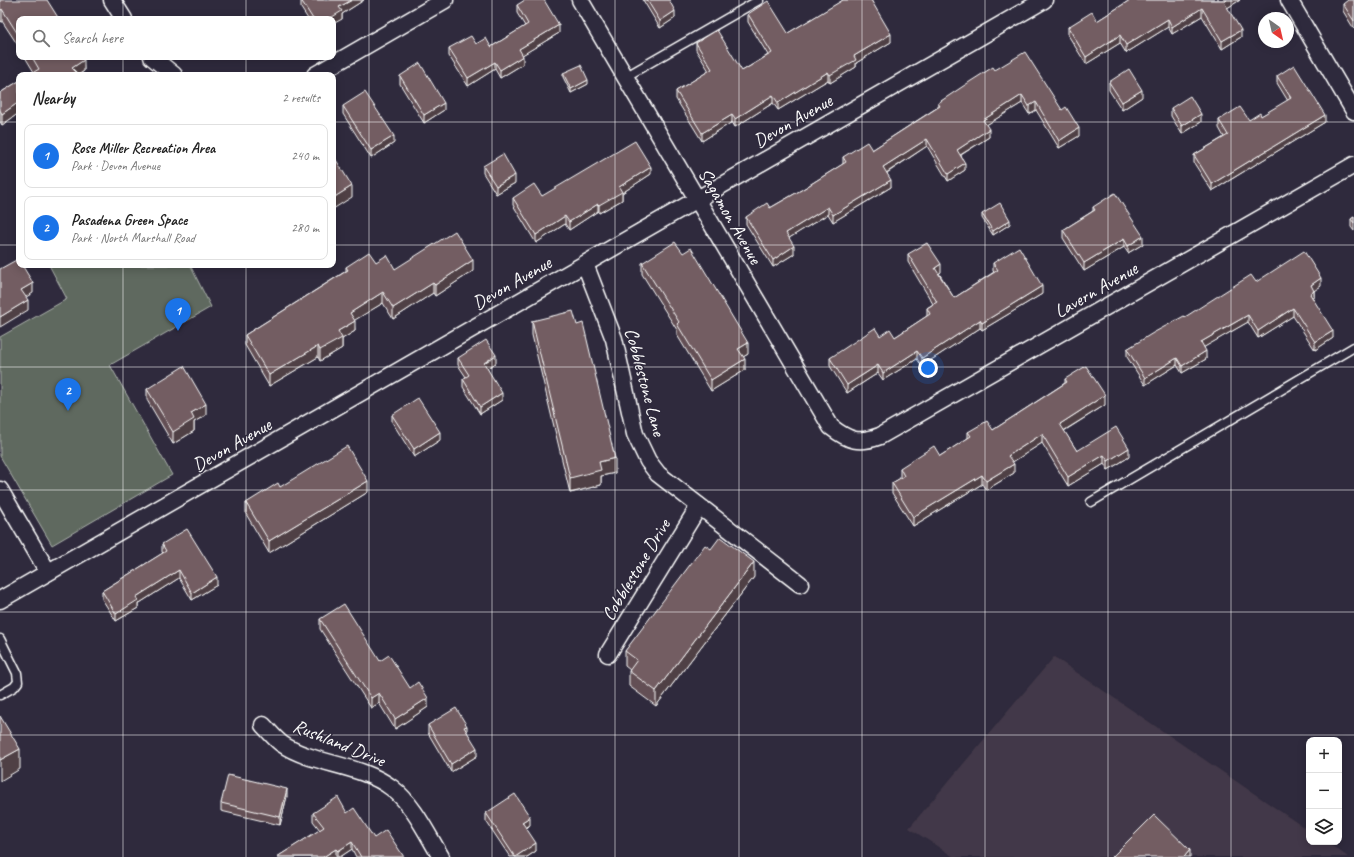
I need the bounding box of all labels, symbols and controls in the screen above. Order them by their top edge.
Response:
north arrow [1258,12,1294,48]
search box [16,16,336,60]
icon: search [30,27,52,49]
text: Search here [62,29,123,48]
text: Nearby [32,88,75,109]
street label: Devon Avenue [749,88,838,153]
text: 2 results [282,90,320,106]
text: Rose Miller Recreation Area [71,139,215,158]
text: 1 [43,148,49,164]
text: 240 m [291,148,319,164]
text: Park · Devon Avenue [71,158,160,174]
street label: Sagamon Avenue [693,164,768,270]
text: Pasadena Green Space [71,211,187,230]
text: 2 [43,220,49,236]
text: 280 m [291,220,319,236]
text: Park · North Marshall Road [71,230,195,246]
street label: Devon Avenue [468,250,557,315]
street label: Lavern Avenue [1050,256,1143,323]
pin: 1 [165,298,191,331]
street label: Cobblestone Lane [619,325,671,440]
your location [918,358,938,378]
pin: 2 [55,378,81,411]
street label: Devon Avenue [188,412,277,477]
street label: Cobblestone Drive [596,513,677,625]
street label: Rushland Drive [290,714,390,773]
map controls [1306,737,1342,845]
button: + [1306,737,1342,773]
button: − [1306,773,1342,809]
button: layers [1306,809,1342,845]

